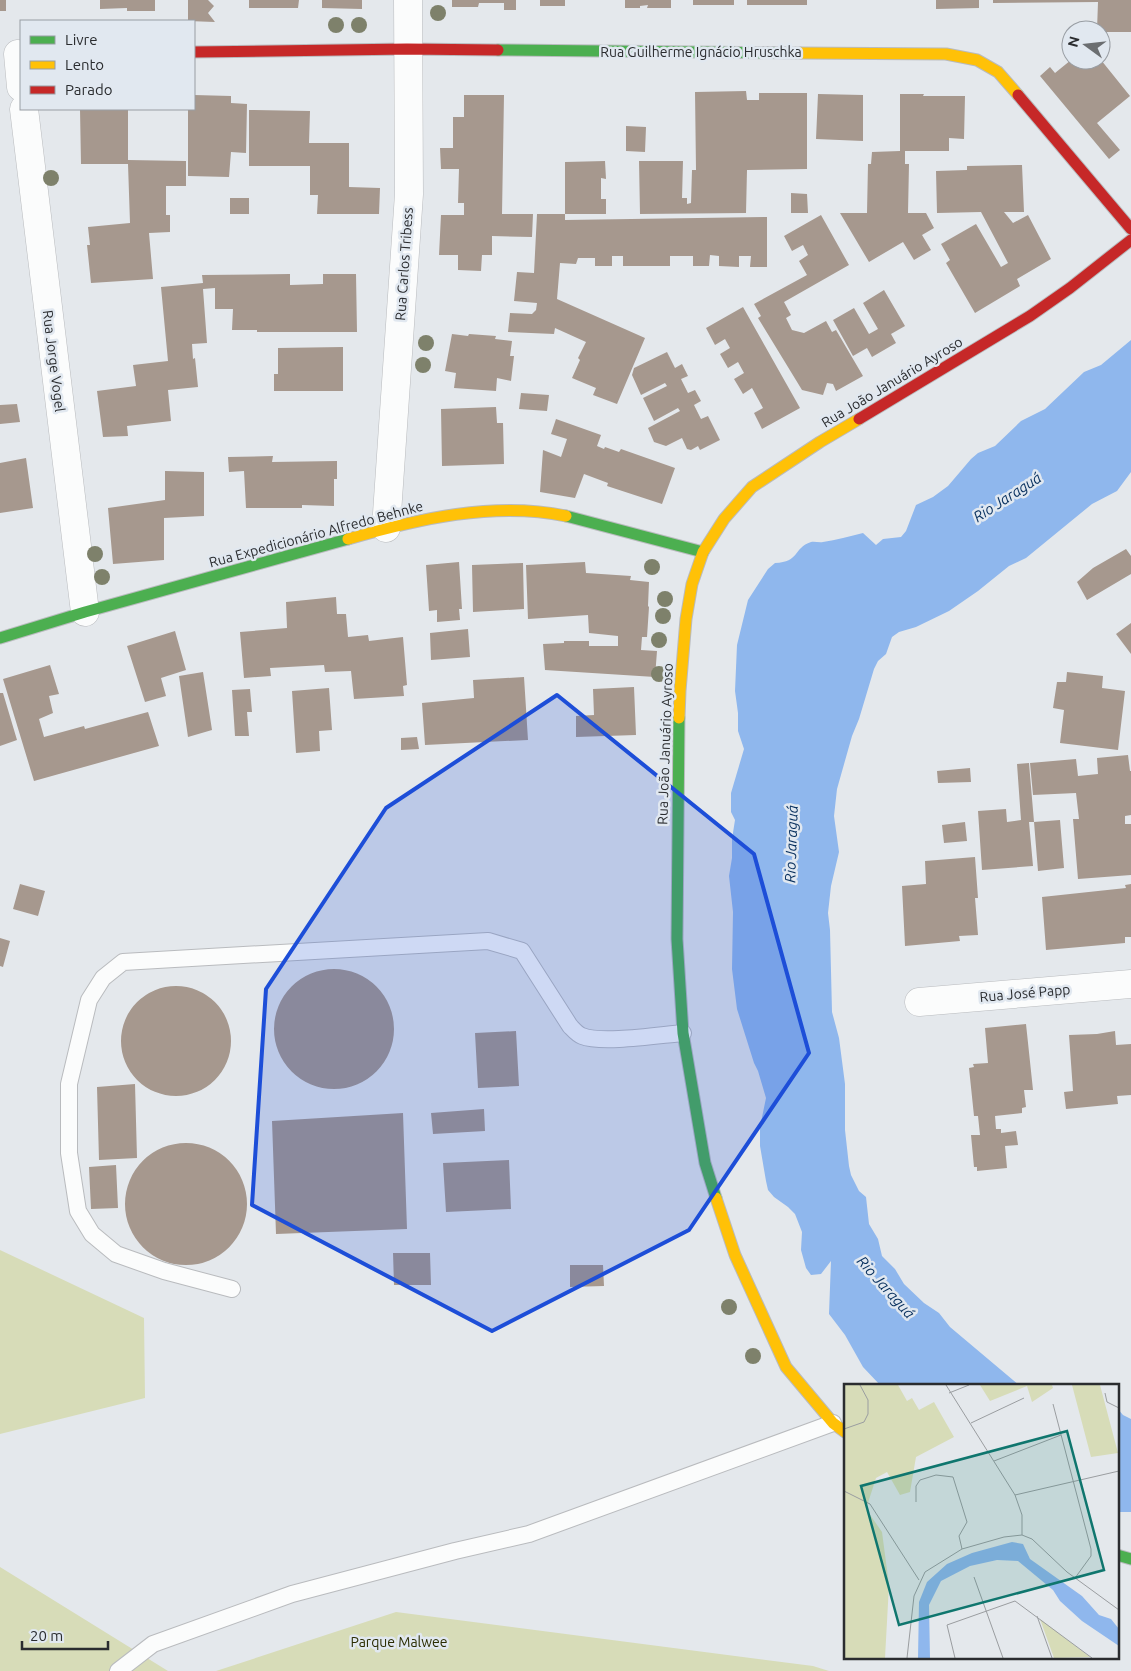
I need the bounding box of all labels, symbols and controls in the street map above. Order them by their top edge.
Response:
legend [20,20,195,110]
north arrow [1061,20,1111,70]
text: Livre [65,31,98,48]
text: N [1064,35,1083,49]
street label: Rua Guilherme Ignácio Hruschka [600,44,802,60]
text: Lento [65,56,104,73]
text: Parado [65,81,112,98]
street label: Rua Carlos Tribess [392,207,416,321]
street label: Rua Jorge Vogel [40,309,68,413]
street label: Rua João Januário Ayroso [819,334,965,430]
water label: Rio Jaraguá [970,469,1044,525]
street label: Rua Expedicionário Alfredo Behnke [207,498,425,570]
street label: Rua João Januário Ayroso [654,663,676,825]
water label: Rio Jaraguá [781,805,801,883]
street label: Rua José Papp [979,981,1071,1005]
water label: Rio Jaraguá [854,1252,918,1322]
inset map [844,1384,1118,1658]
scale bar [22,1618,109,1650]
text: 20 m [30,1627,63,1644]
park label: Parque Malwee [350,1634,448,1650]

